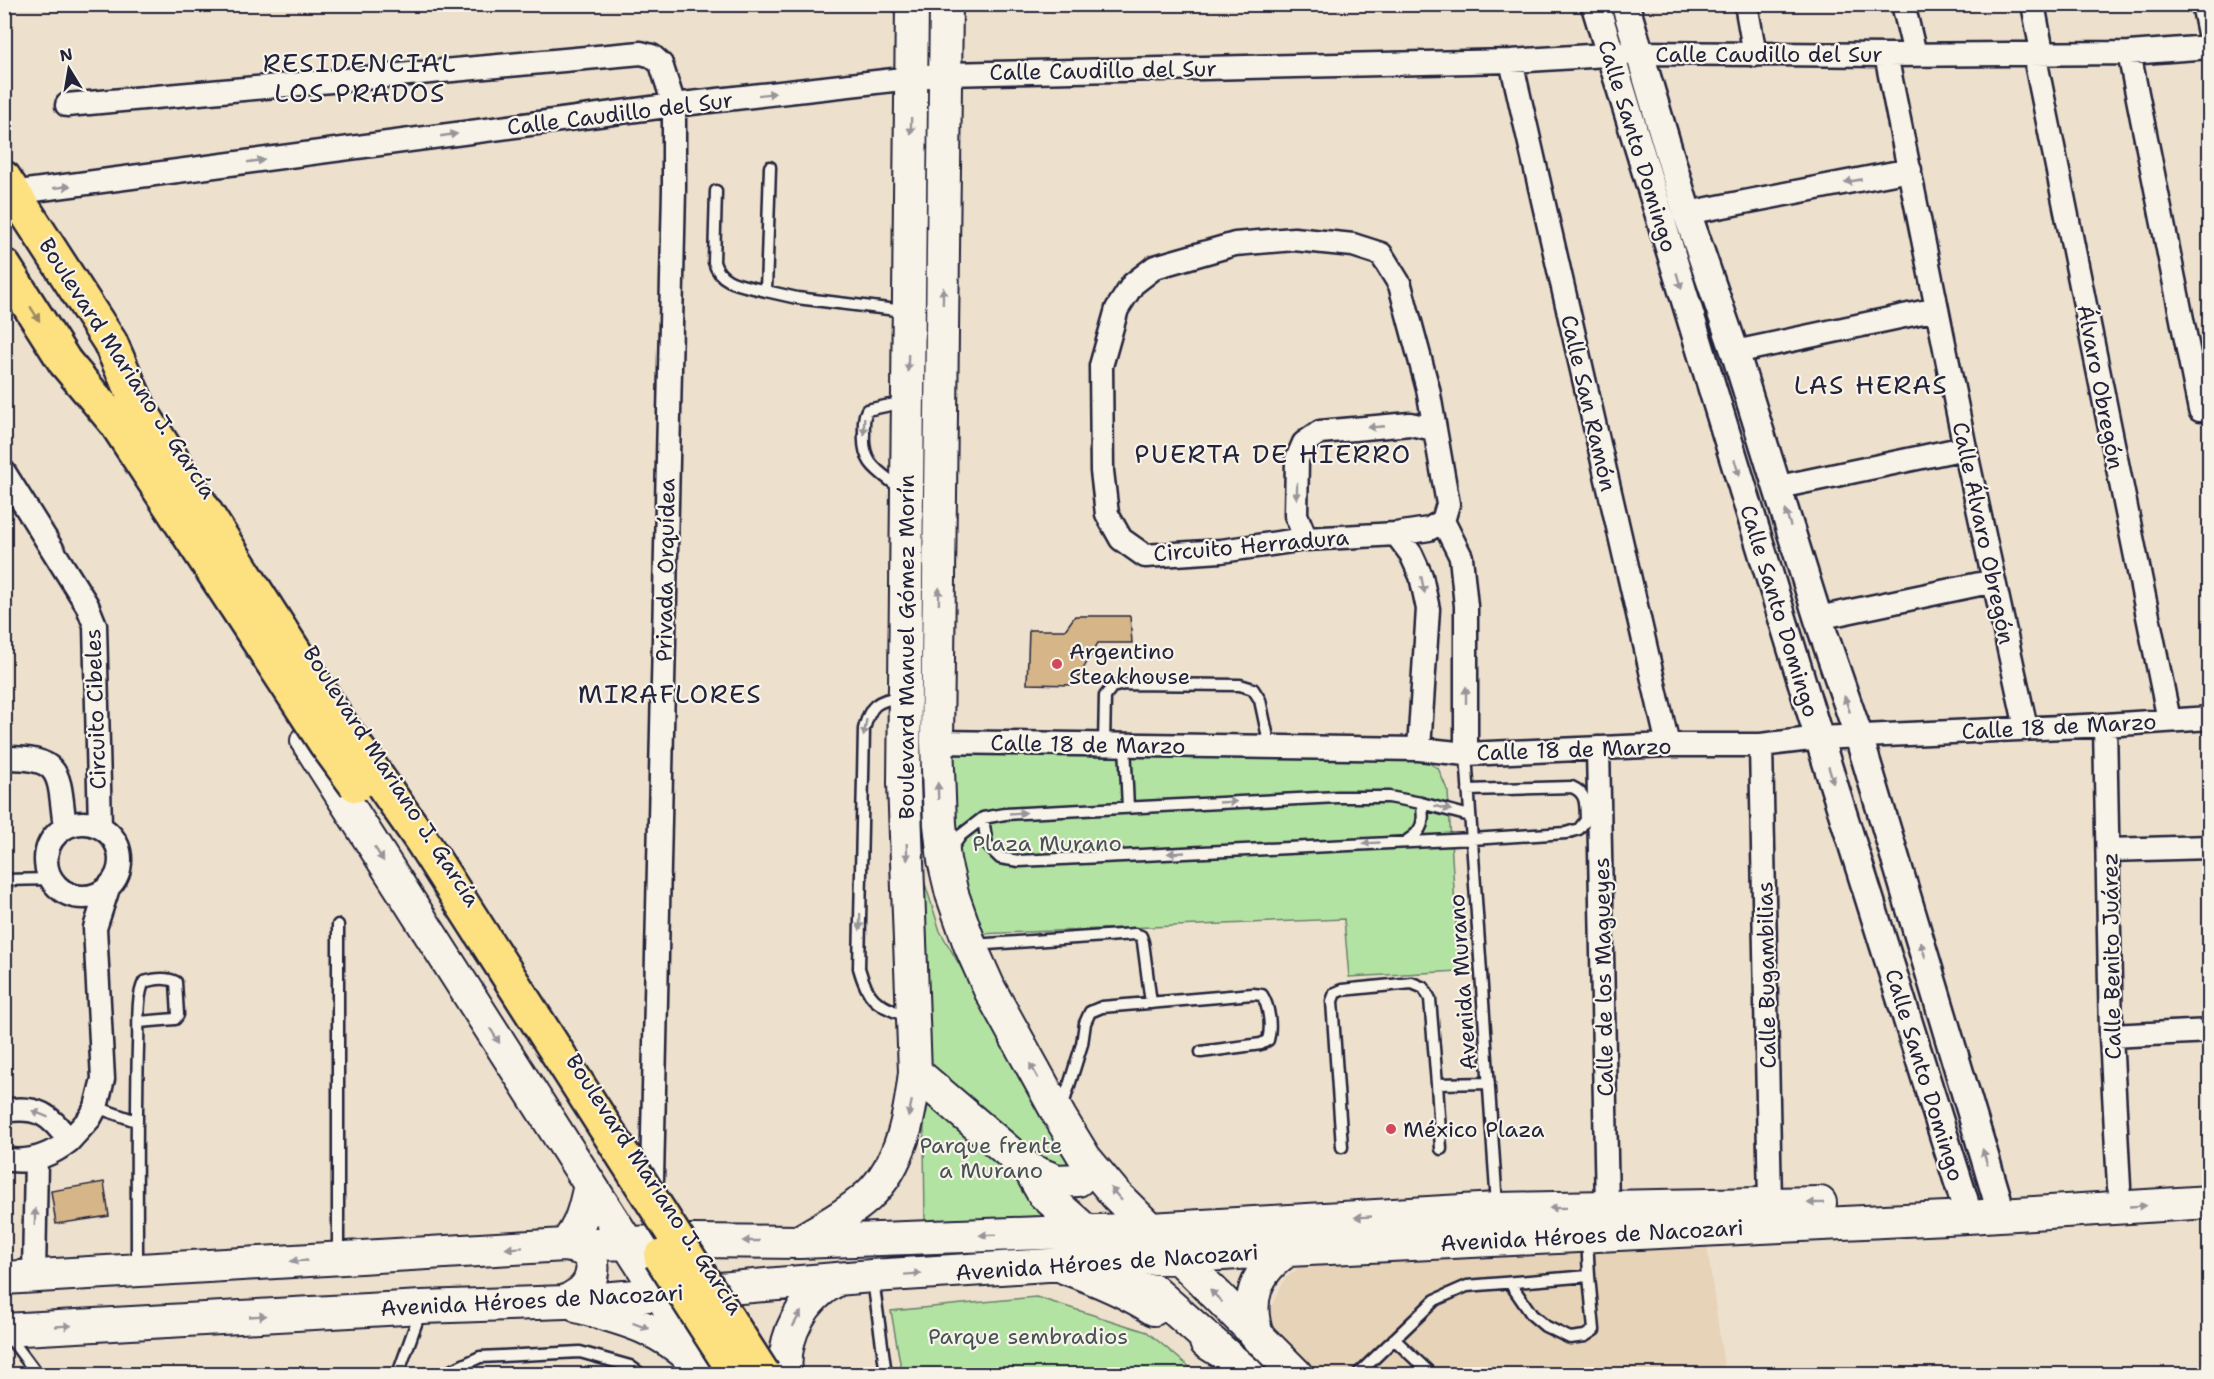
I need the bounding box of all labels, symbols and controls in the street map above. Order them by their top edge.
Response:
street label: Calle Santo Domingo [1591,36,1684,256]
north arrow [39,39,99,99]
street label: Calle Caudillo del Sur [1655,40,1883,69]
text: N [58,43,74,66]
district label: RESIDENCIAL LOS PRADOS [263,45,457,110]
street label: Calle Caudillo del Sur [989,54,1217,87]
street label: Calle Caudillo del Sur [505,85,735,142]
one-way arrow [758,90,777,99]
one-way arrow [906,116,916,135]
one-way arrow [440,131,459,140]
one-way arrow [246,156,265,165]
one-way arrow [1843,177,1862,186]
one-way arrow [53,182,72,191]
street label: Boulevard Mariano J. García [32,232,223,505]
one-way arrow [1675,272,1684,290]
one-way arrow [938,286,948,305]
street label: Álvaro Obregón [2070,302,2131,472]
one-way arrow [29,306,40,322]
street label: Calle San Ramón [1554,312,1623,494]
one-way arrow [903,353,913,372]
district label: LAS HERAS [1794,367,1948,402]
one-way arrow [859,417,868,436]
street label: Calle Álvaro Obregón [1946,419,2021,647]
one-way arrow [1367,422,1386,432]
district label: PUERTA DE HIERRO [1134,436,1412,471]
one-way arrow [1732,459,1742,477]
street label: Boulevard Manuel Gómez Morín [892,475,921,819]
street label: Privada Orquídea [649,478,682,662]
one-way arrow [1292,481,1302,500]
street label: Calle Santo Domingo [1733,501,1826,721]
one-way arrow [1783,509,1792,527]
street label: Circuito Herradura [1152,522,1350,568]
one-way arrow [1419,576,1428,595]
one-way arrow [934,586,944,605]
street label: Circuito Cibeles [78,628,113,790]
place label: Argentino Steakhouse [1069,637,1190,691]
street label: Boulevard Mariano J. García [296,640,487,913]
marker: Argentino Steakhouse [1050,657,1064,671]
district label: MIRAFLORES [578,676,762,711]
one-way arrow [1461,686,1471,705]
one-way arrow [1842,695,1852,713]
street label: Calle 18 de Marzo [1961,707,2157,746]
one-way arrow [860,718,869,737]
street label: Calle 18 de Marzo [990,728,1186,761]
street label: Calle 18 de Marzo [1476,732,1672,767]
one-way arrow [1827,766,1836,784]
one-way arrow [934,781,943,800]
one-way arrow [1218,798,1237,807]
one-way arrow [1433,804,1452,814]
one-way arrow [1008,808,1027,817]
park label: Plaza Murano [972,829,1122,858]
one-way arrow [1362,838,1381,847]
one-way arrow [902,842,911,861]
one-way arrow [373,846,384,862]
one-way arrow [1167,848,1186,857]
street label: Calle Benito Juárez [2095,852,2128,1060]
street label: Calle de los Magueyes [1587,857,1620,1097]
street label: Calle Bugambilias [1750,881,1783,1069]
street label: Avenida Murano [1442,893,1483,1071]
one-way arrow [855,913,865,932]
one-way arrow [1918,941,1927,959]
street label: Calle Santo Domingo [1878,965,1971,1185]
one-way arrow [489,1028,500,1044]
street label: Boulevard Mariano J. García [559,1048,750,1321]
one-way arrow [1029,1062,1039,1079]
one-way arrow [905,1100,914,1119]
one-way arrow [31,1109,49,1118]
place label: México Plaza [1403,1115,1545,1144]
marker: México Plaza [1384,1122,1398,1136]
park label: Parque frente a Murano [919,1131,1063,1185]
one-way arrow [1980,1148,1989,1166]
one-way arrow [1109,1187,1123,1202]
one-way arrow [1806,1198,1825,1208]
one-way arrow [2128,1202,2147,1211]
one-way arrow [1548,1203,1567,1213]
one-way arrow [30,1208,40,1227]
one-way arrow [1353,1212,1372,1221]
street label: Avenida Héroes de Nacozari [1440,1213,1744,1258]
one-way arrow [978,1230,997,1239]
one-way arrow [742,1236,761,1246]
street label: Avenida Héroes de Nacozari [955,1237,1259,1288]
one-way arrow [505,1243,524,1252]
one-way arrow [289,1257,308,1266]
one-way arrow [904,1269,923,1278]
street label: Avenida Héroes de Nacozari [380,1278,684,1323]
one-way arrow [1210,1290,1224,1304]
one-way arrow [248,1311,267,1320]
one-way arrow [792,1311,802,1328]
one-way arrow [53,1322,72,1331]
one-way arrow [632,1322,650,1332]
park label: Parque sembradios [928,1322,1128,1351]

